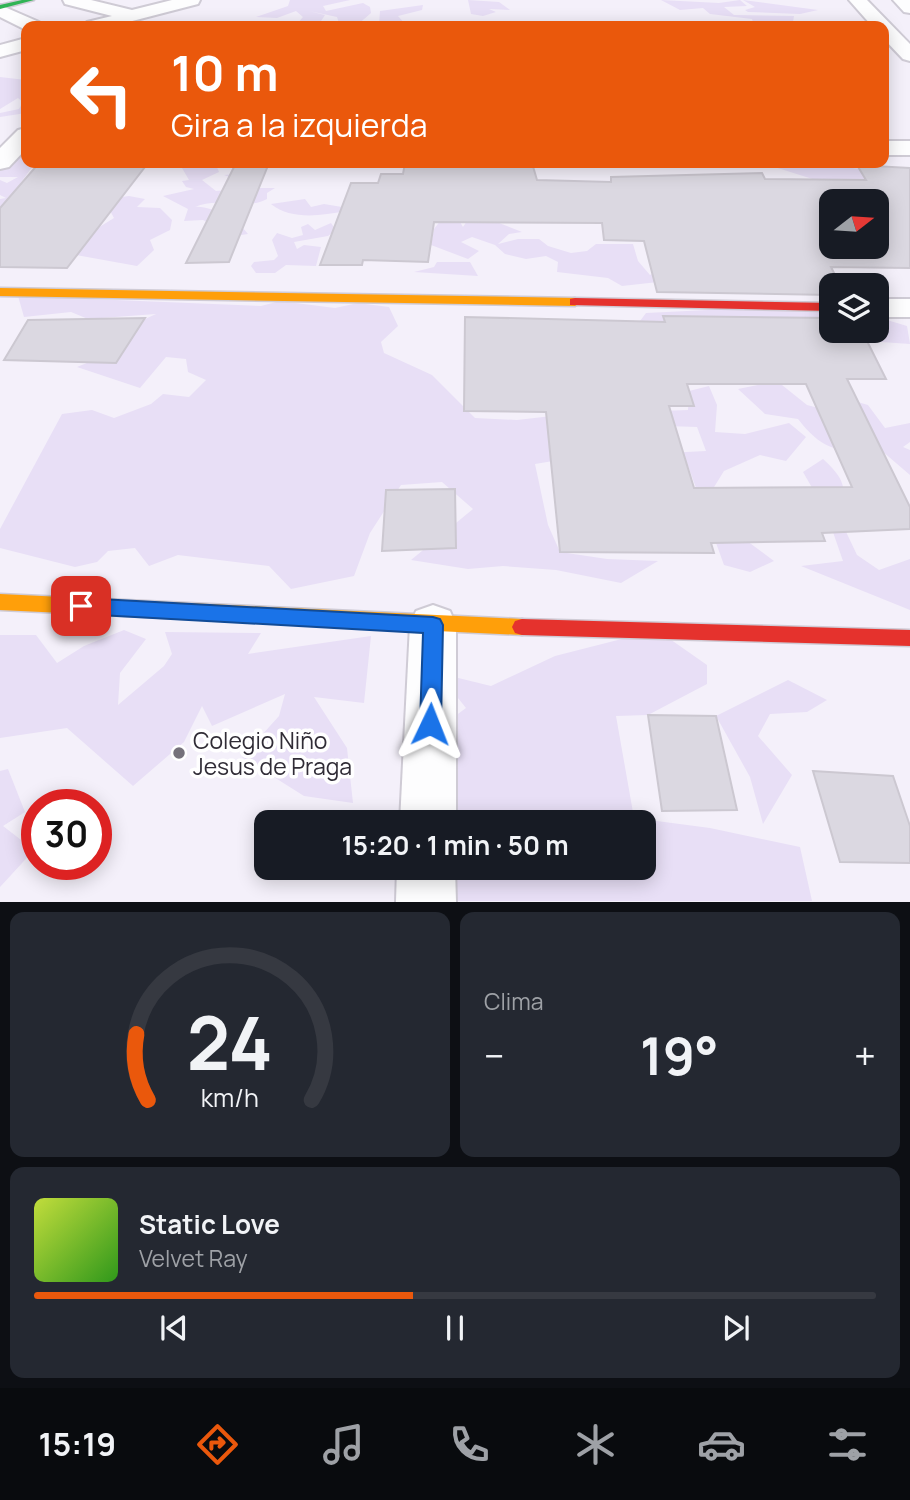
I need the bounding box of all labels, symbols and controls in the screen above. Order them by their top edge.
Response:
text: 10 m [171,39,279,106]
icon: left [56,49,147,140]
text: Gira a la izquierda [171,103,427,147]
north arrow [819,189,889,259]
map controls [819,189,889,343]
button: layers [819,273,889,343]
pin [51,576,111,636]
icon: arrive [62,587,100,625]
position arrow [393,687,467,761]
place label: Colegio Niño Jesus de Praga [193,724,352,782]
marker: Colegio Niño Jesus de Praga [171,745,187,761]
speed limit sign: 30 [21,789,112,880]
text: 15:20 · 1 min · 50 m [341,827,569,863]
text: Clima [484,985,543,1017]
text: 24 [187,993,273,1093]
text: 19° [640,1020,719,1091]
text: − [484,1029,505,1081]
text: + [854,1029,876,1081]
text: km/h [201,1080,259,1115]
text: Static Love [139,1206,280,1242]
text: Velvet Ray [139,1242,248,1274]
icon: previous [155,1309,193,1347]
icon: pause [436,1309,474,1347]
icon: next [717,1309,755,1347]
icon: directions [193,1420,242,1469]
icon: music [319,1420,368,1469]
icon: phone [445,1420,494,1469]
icon: climate [571,1420,620,1469]
icon: car [697,1420,746,1469]
icon: filters [823,1420,872,1469]
text: 15:19 [38,1422,116,1466]

